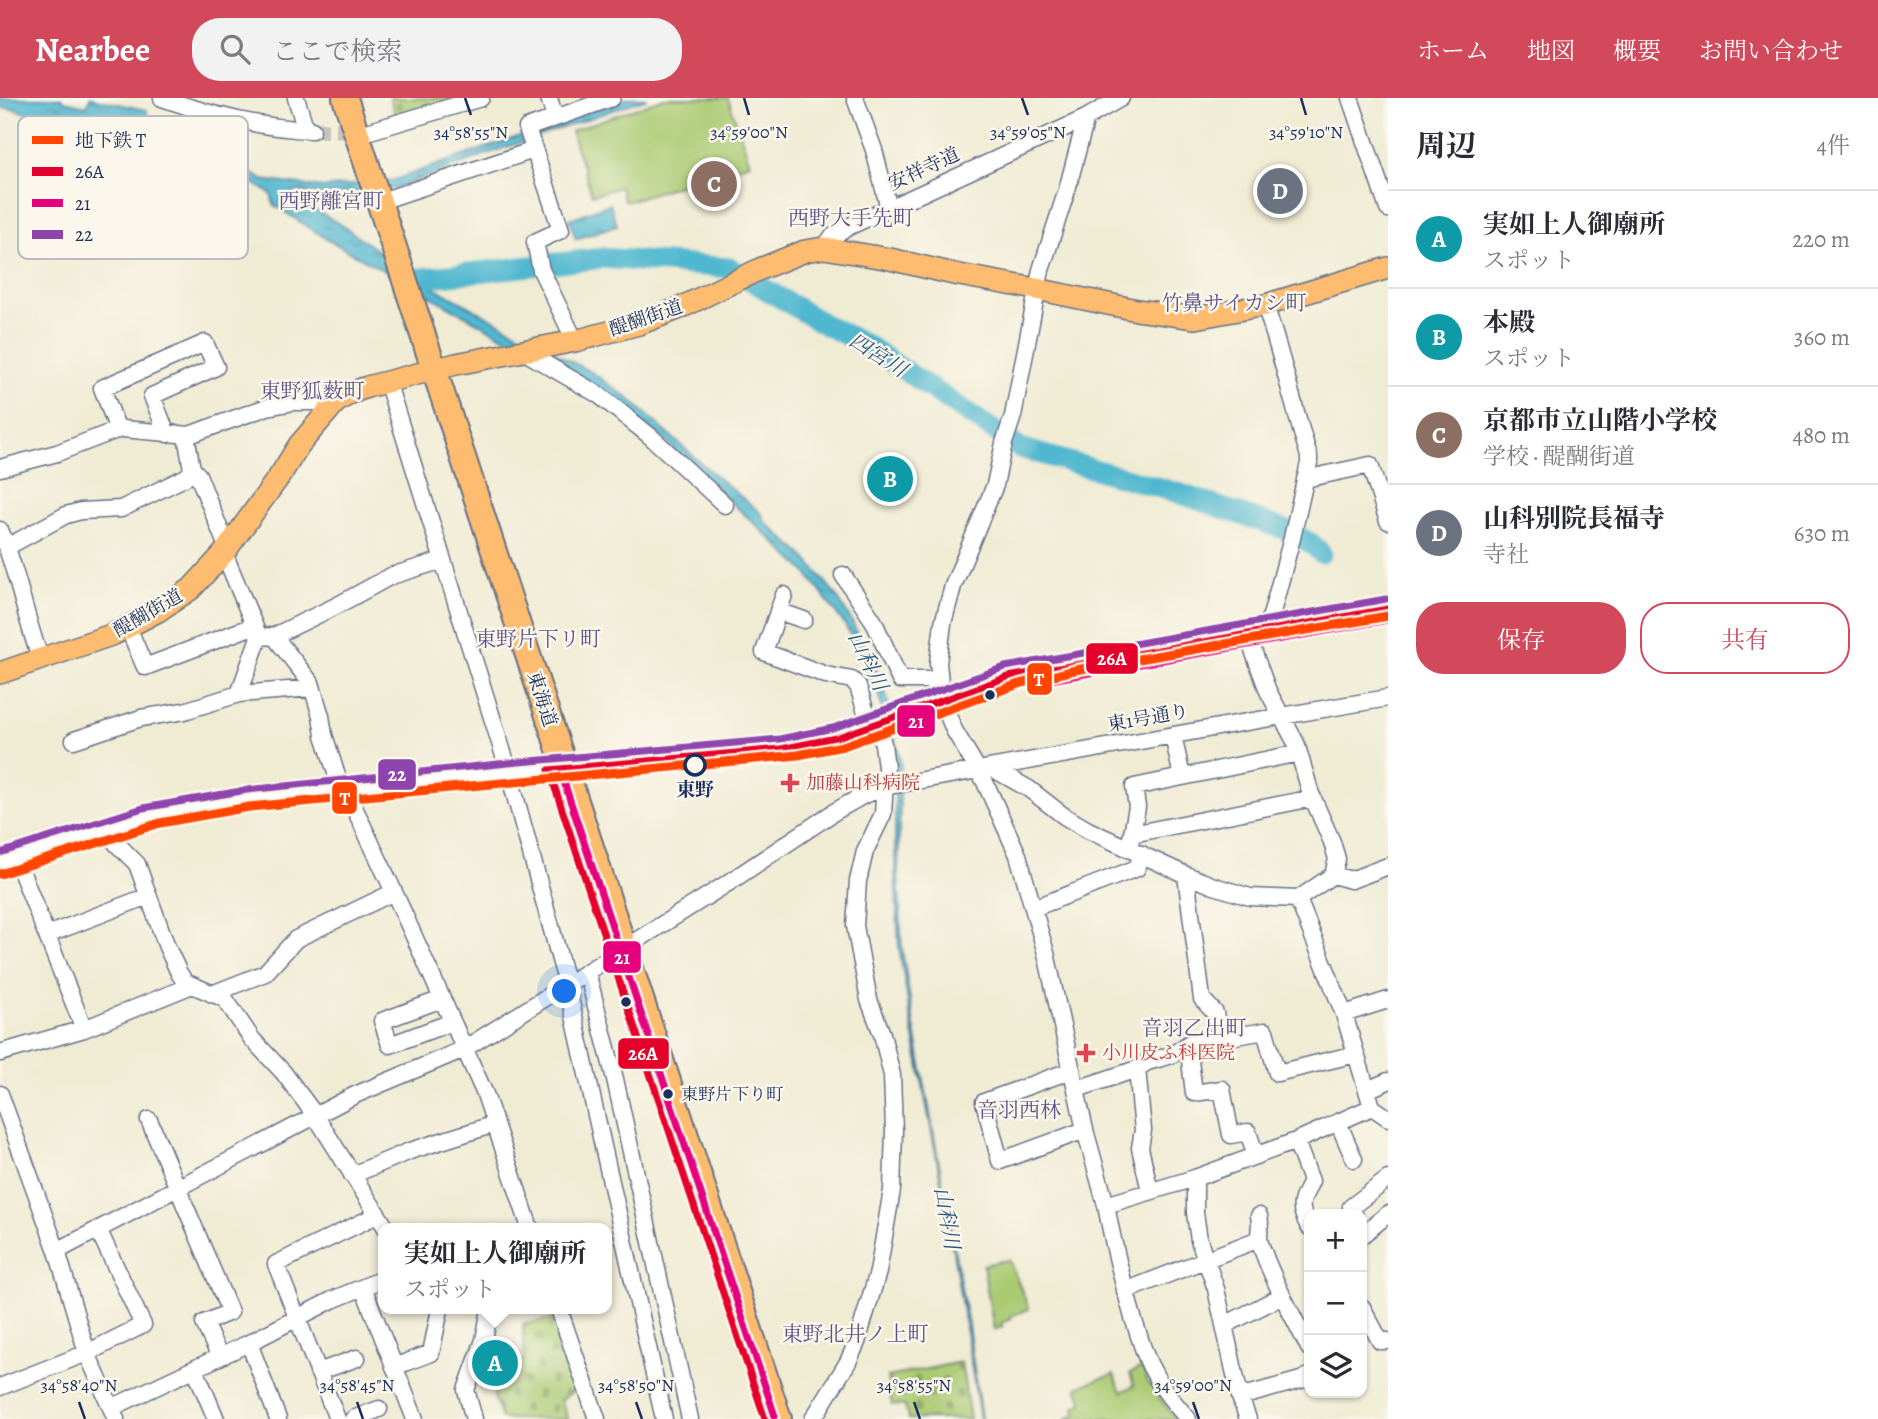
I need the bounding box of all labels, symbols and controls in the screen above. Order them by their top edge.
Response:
search box [192,18,682,81]
text: Nearbee [35,27,150,72]
icon: search [216,30,254,68]
text: ここで検索 [272,34,402,69]
text: ホーム [1417,35,1489,67]
text: 地図 [1527,35,1575,67]
text: 概要 [1613,35,1661,67]
text: お問い合わせ [1699,35,1843,67]
legend [18,116,248,259]
text: 34°58'55"N [434,120,508,144]
text: 34°59'00"N [710,120,788,144]
text: 34°59'05"N [990,120,1066,144]
text: 34°59'10"N [1269,120,1343,144]
text: 周辺 [1416,126,1476,166]
text: 地下鉄 T [75,128,147,154]
text: 4件 [1817,130,1850,161]
street label: 安祥寺道 [884,141,964,197]
pin: C [691,158,737,210]
text: 26A [75,159,105,185]
pin: D [1257,165,1303,217]
district label: 西野離宮町 [279,187,384,215]
text: 21 [75,191,91,217]
district label: 西野大手先町 [788,204,914,232]
text: 実如上人御廟所 [1483,207,1665,242]
text: 22 [75,222,93,248]
text: A [1432,224,1446,255]
text: 220 m [1792,224,1850,255]
text: スポット [1483,245,1575,276]
district label: 竹鼻サイカシ町 [1162,289,1306,317]
street label: 醍醐街道 [606,293,686,343]
text: 本殿 [1483,305,1535,340]
text: B [1432,322,1446,353]
text: 360 m [1794,322,1850,353]
water label: 四宮川 [844,326,914,385]
text: スポット [1483,343,1575,374]
district label: 東野狐薮町 [260,377,365,405]
text: 京都市立山階小学校 [1483,403,1717,438]
text: C [1432,420,1446,451]
text: 480 m [1792,420,1850,451]
text: 学校 · 醍醐街道 [1483,441,1635,472]
pin: B [867,453,913,505]
text: 山科別院長福寺 [1483,501,1665,536]
text: D [1431,518,1447,549]
text: 630 m [1794,518,1850,549]
text: 寺社 [1483,539,1529,570]
street label: 醍醐街道 [109,583,187,643]
button: 保存 [1416,602,1626,674]
button: 共有 [1640,602,1850,674]
district label: 東野片下リ町 [475,625,601,653]
water label: 山科川 [842,627,895,697]
line badge: 26A [1085,642,1139,675]
text: 26A [1097,646,1128,672]
line badge: T [1026,662,1053,696]
text: T [1034,667,1045,693]
street label: 東海道 [521,668,563,730]
unlabelled marker [983,688,997,702]
street label: 東1号通り [1105,698,1191,738]
line badge: 21 [896,704,936,738]
text: 21 [908,709,924,735]
marker: 東野 [684,754,706,776]
line badge: 22 [377,758,417,791]
text: 22 [388,762,406,788]
place label: 加藤山科病院 [806,770,920,796]
marker: 加藤山科病院 [780,773,800,793]
place label: 東野 [676,777,714,803]
line badge: T [331,781,358,815]
text: T [340,786,351,812]
line badge: 21 [602,940,642,974]
text: 21 [614,945,630,971]
your location [547,974,581,1008]
unlabelled marker [619,995,633,1009]
district label: 音羽乙出町 [1142,1014,1247,1042]
line badge: 26A [617,1037,670,1070]
place label: 小川皮ふ科医院 [1102,1040,1235,1066]
text: 26A [628,1041,659,1067]
marker: 小川皮ふ科医院 [1076,1043,1096,1063]
place label: 東野片下り町 [681,1083,783,1106]
marker: 東野片下り町 [661,1087,675,1101]
district label: 音羽西林 [977,1096,1061,1124]
water label: 山科川 [928,1185,967,1253]
map controls [1304,1209,1367,1398]
button: + [1304,1209,1367,1272]
popup [378,1223,612,1314]
text: 実如上人御廟所 [404,1236,586,1271]
button: − [1304,1272,1367,1335]
text: スポット [404,1274,496,1305]
district label: 東野北井ノ上町 [782,1320,929,1348]
button: layers [1304,1335,1367,1398]
pin: A [472,1337,518,1389]
text: 34°58'40"N [41,1373,117,1397]
text: 34°58'45"N [320,1373,395,1397]
text: 34°58'50"N [598,1373,674,1397]
text: 34°58'55"N [877,1373,951,1397]
text: 34°59'00"N [1154,1373,1232,1397]

